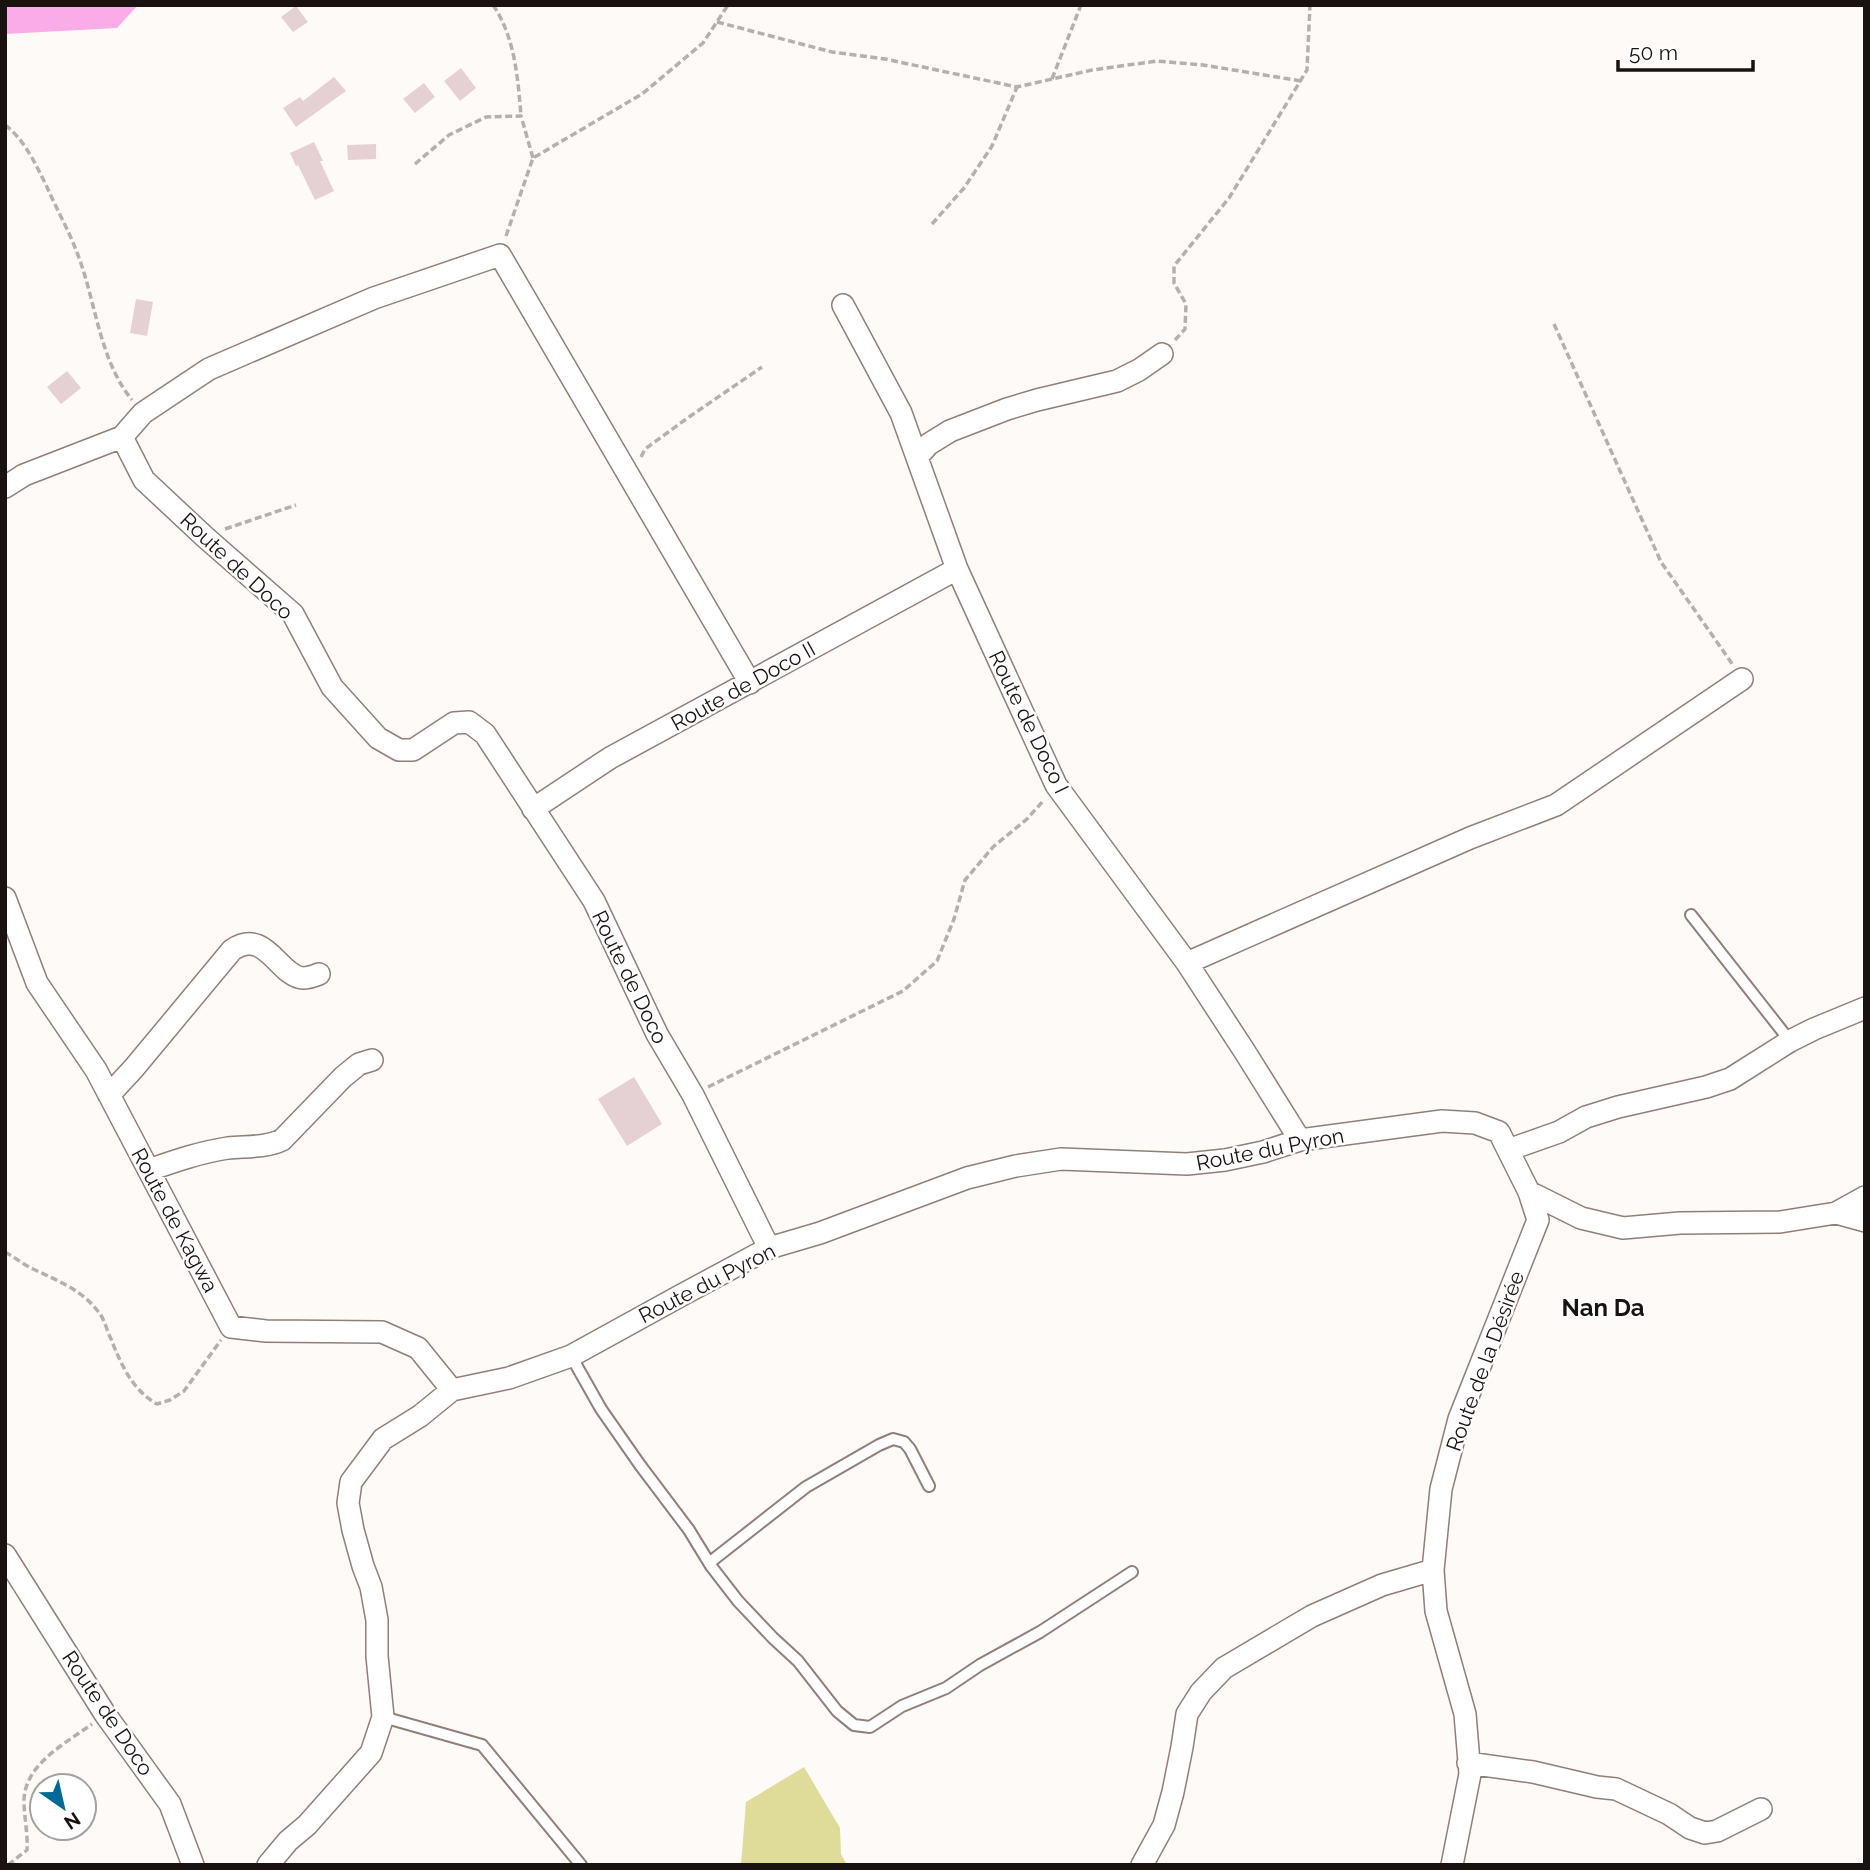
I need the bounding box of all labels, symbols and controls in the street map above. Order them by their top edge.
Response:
scale bar [1618,28,1753,72]
text: 50 m [1629,40,1678,65]
street label: Route de Doco [175,507,299,625]
street label: Route de Doco II [667,636,819,736]
street label: Route de Doco I [984,647,1074,797]
street label: Route de Doco [587,906,673,1048]
street label: Route du Pyron [1194,1122,1346,1176]
street label: Route de Kagwa [126,1144,224,1296]
street label: Route du Pyron [635,1238,779,1328]
street label: Route de la Désirée [1441,1268,1529,1454]
district label: Nan Da [1562,1293,1645,1322]
street label: Route de Doco [57,1646,159,1780]
north arrow [28,1772,98,1842]
text: N [60,1808,85,1834]

